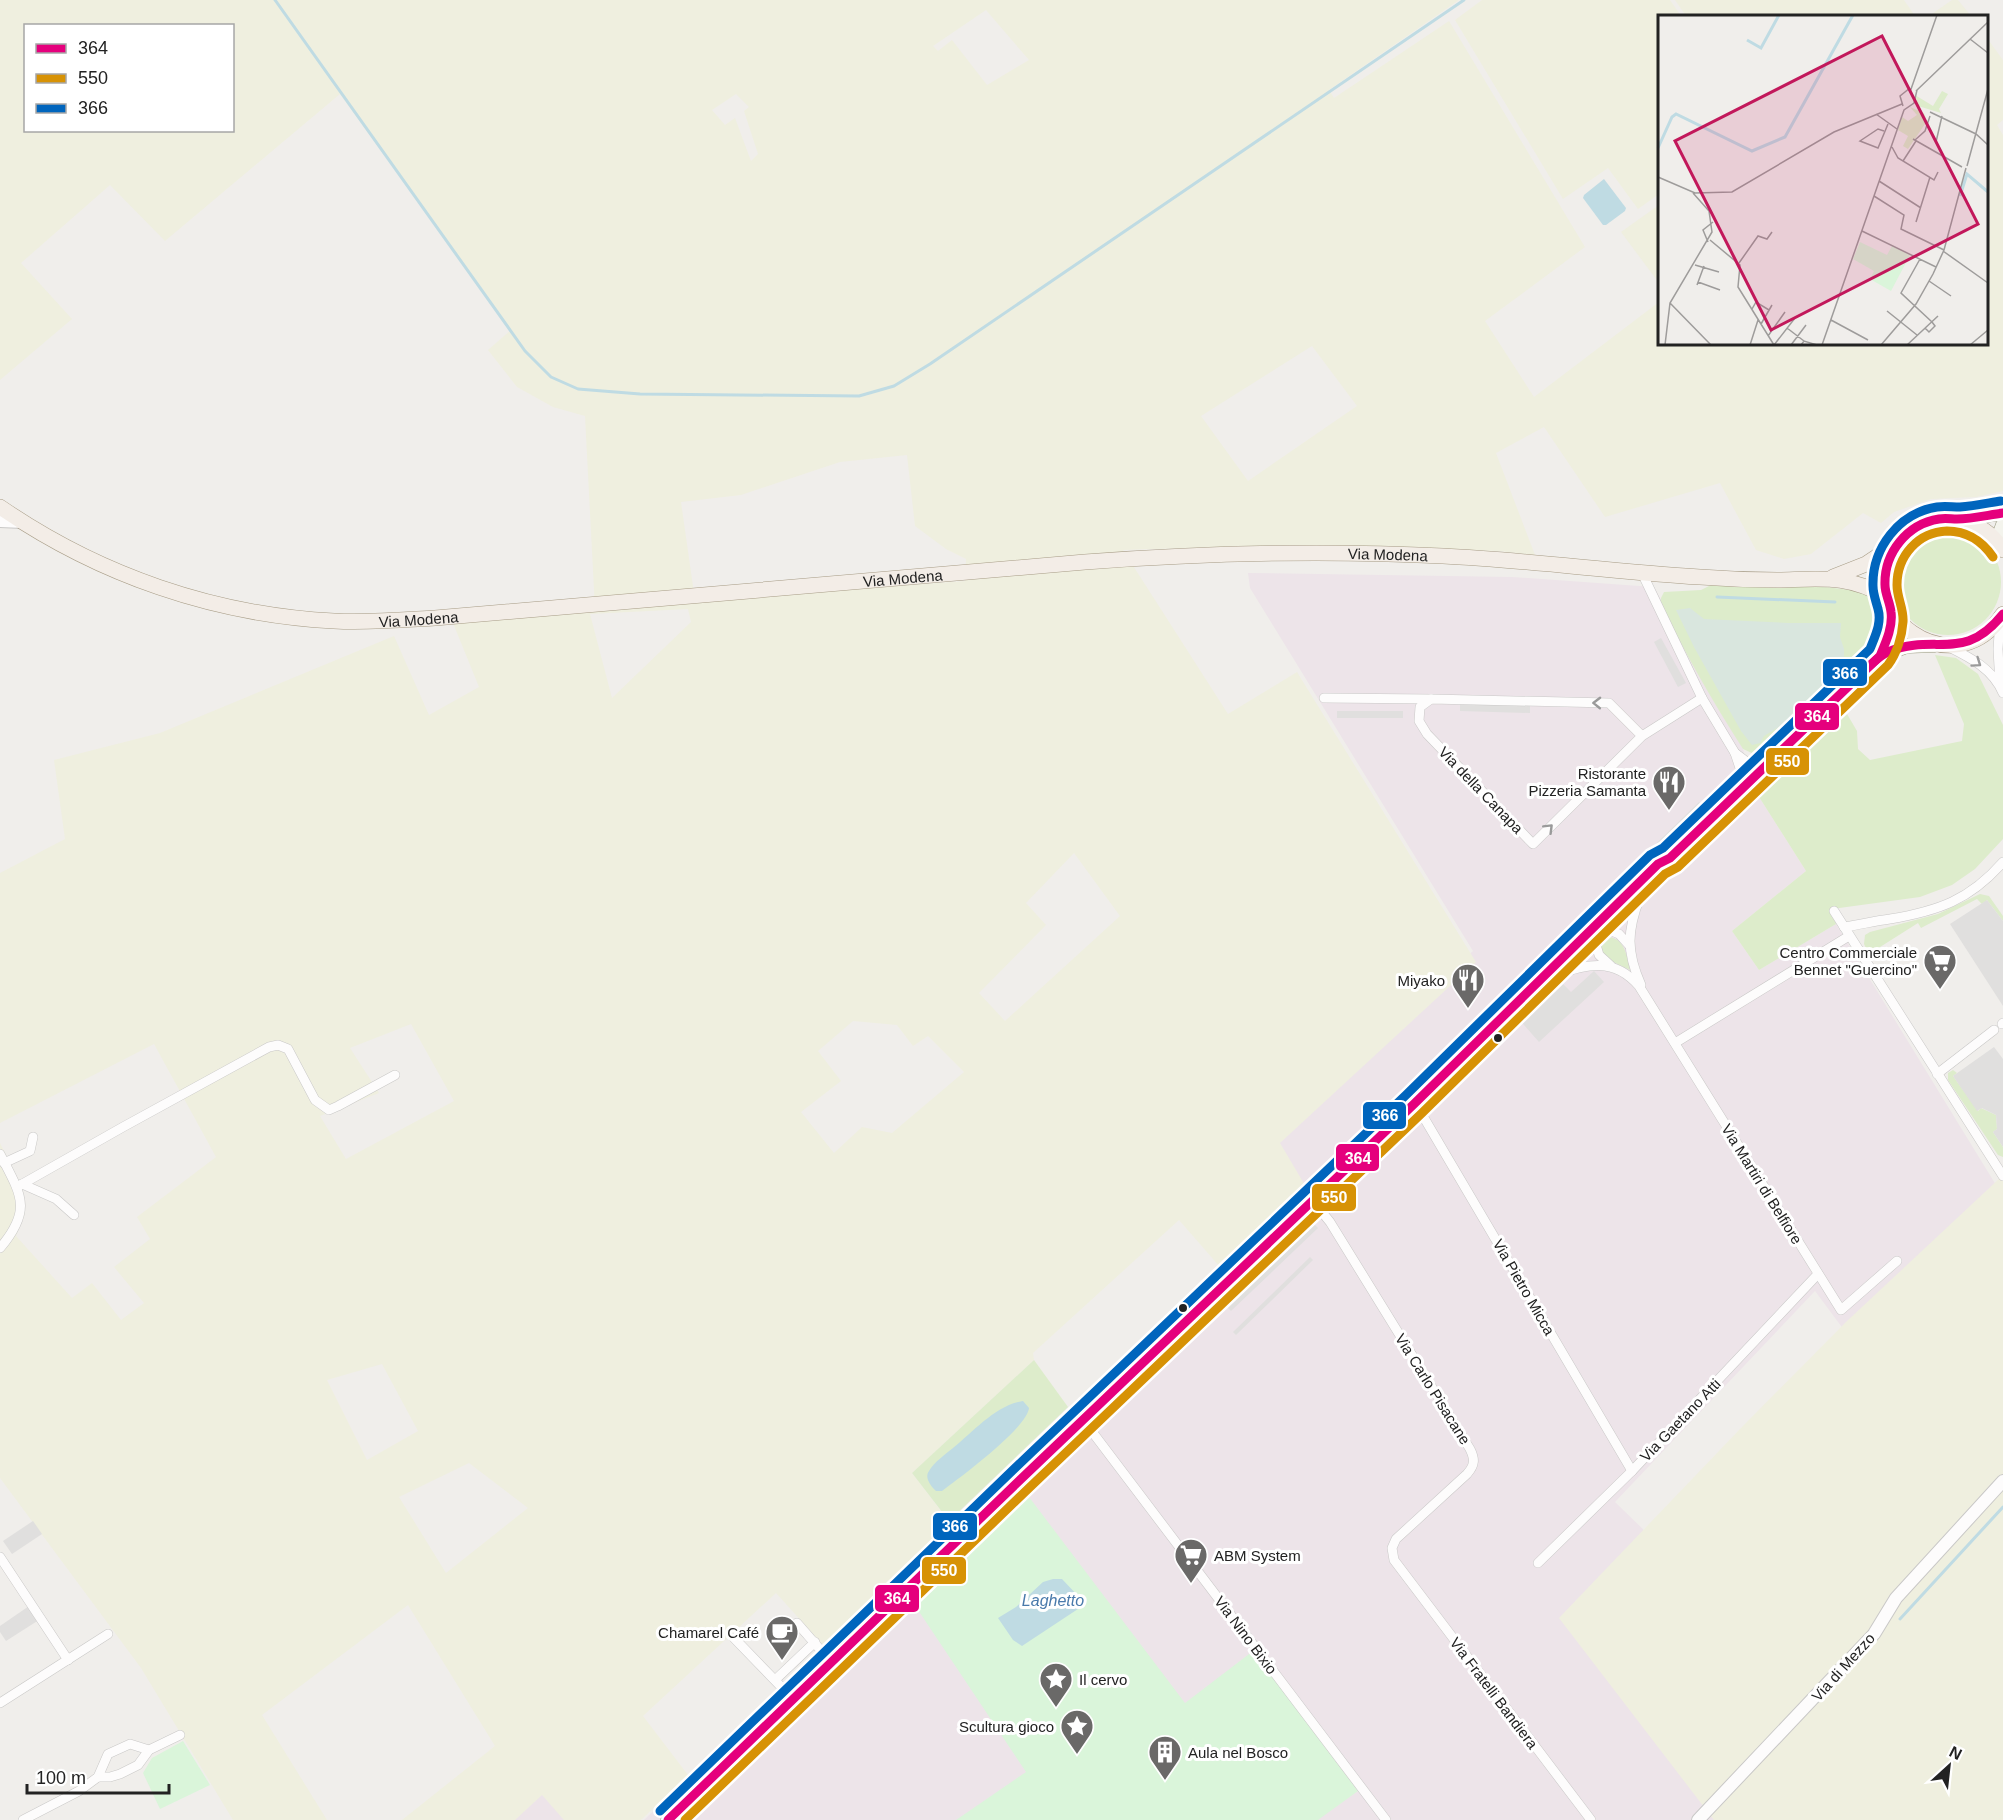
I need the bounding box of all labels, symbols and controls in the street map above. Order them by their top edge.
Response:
inset map [1658,15,1988,345]
legend [24,24,234,132]
text: 364 [78,38,108,58]
text: 550 [78,68,108,88]
text: 366 [78,98,108,118]
street label: Via Modena [1348,545,1429,564]
street label: Via Modena [862,566,944,590]
street label: Via Modena [378,607,460,630]
one-way arrow [1970,656,1981,667]
line badge: 366 [1822,658,1868,687]
text: 366 [1832,665,1858,682]
one-way arrow [1592,697,1601,709]
line badge: 364 [1794,702,1840,731]
text: 364 [1804,708,1830,725]
street label: Via della Canapa [1435,743,1527,837]
line badge: 550 [1765,747,1810,776]
text: 550 [1774,753,1800,770]
restaurant icon: Ristorante Pizzeria Samanta [1651,764,1687,811]
place label: Ristorante Pizzeria Samanta [1528,765,1647,799]
one-way arrow [1543,824,1553,835]
supermarket icon: Centro Commerciale Bennet "Guercino" [1922,943,1958,990]
place label: Centro Commerciale Bennet "Guercino" [1779,944,1917,978]
restaurant icon: Miyako [1450,962,1486,1009]
place label: Miyako [1397,972,1445,989]
unlabelled marker [1492,1032,1504,1044]
line badge: 366 [1362,1101,1407,1130]
text: 366 [1372,1107,1398,1124]
street label: Via Martiri di Belfiore [1718,1121,1806,1247]
line badge: 364 [1335,1143,1380,1172]
text: 364 [1345,1150,1371,1167]
line badge: 550 [1311,1183,1357,1212]
text: 550 [1321,1189,1347,1206]
street label: Via Pietro Micca [1490,1236,1559,1339]
unlabelled marker [1177,1302,1189,1314]
street label: Via Carlo Pisacane [1392,1331,1474,1447]
street label: Via Gaetano Atti [1636,1375,1724,1465]
line badge: 366 [932,1512,978,1541]
text: 366 [942,1518,968,1535]
supermarket icon: ABM System [1173,1537,1209,1584]
place label: ABM System [1214,1547,1301,1564]
line badge: 550 [921,1556,967,1585]
text: 550 [931,1562,957,1579]
line badge: 364 [874,1584,920,1613]
text: 364 [884,1590,910,1607]
water label: Laghetto [1022,1592,1084,1609]
street label: Via Nino Bixio [1211,1593,1281,1677]
cafe icon: Chamarel Café [764,1614,800,1661]
place label: Chamarel Café [658,1624,759,1641]
street label: Via di Mezzo [1808,1630,1878,1704]
street label: Via Fratelli Bandiera [1447,1634,1542,1752]
place icon: Il cervo [1038,1661,1074,1708]
place label: Il cervo [1079,1671,1127,1688]
place icon: Scultura gioco [1059,1708,1095,1755]
place label: Scultura gioco [959,1718,1054,1735]
building icon: Aula nel Bosco [1147,1734,1183,1781]
north arrow [1919,1736,1979,1796]
text: N [1947,1743,1965,1763]
place label: Aula nel Bosco [1188,1744,1288,1761]
scale bar [27,1757,170,1795]
text: 100 m [36,1768,86,1788]

